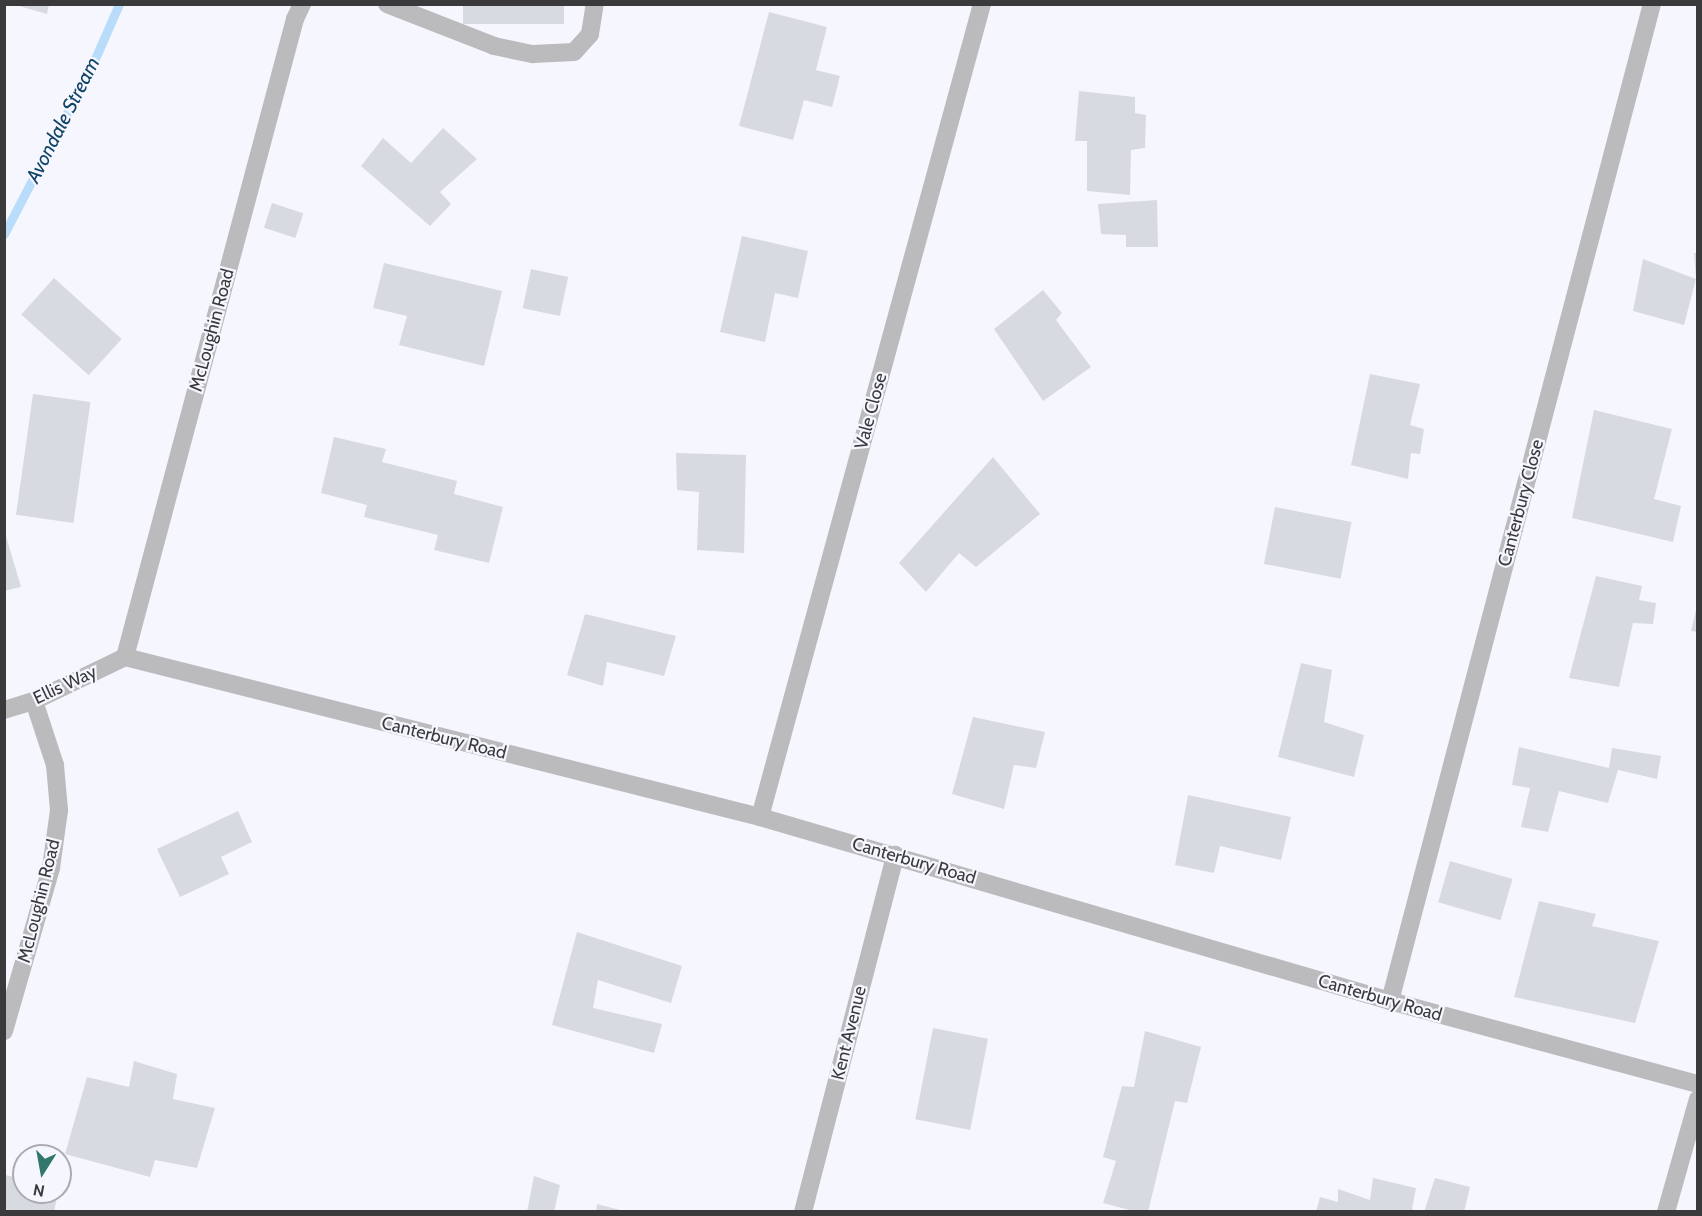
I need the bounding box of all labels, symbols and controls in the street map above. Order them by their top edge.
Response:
water label: Avondale Stream [21,53,105,187]
street label: McLoughin Road [185,266,239,394]
street label: Vale Close [850,370,892,452]
street label: Canterbury Close [1494,437,1548,569]
street label: Ellis Way [30,661,100,709]
street label: Canterbury Road [379,712,509,764]
street label: Canterbury Road [850,833,978,889]
street label: McLoughin Road [13,837,65,965]
street label: Canterbury Road [1316,970,1444,1026]
street label: Kent Avenue [827,984,871,1082]
north arrow [12,1144,72,1204]
text: N [31,1180,46,1201]

